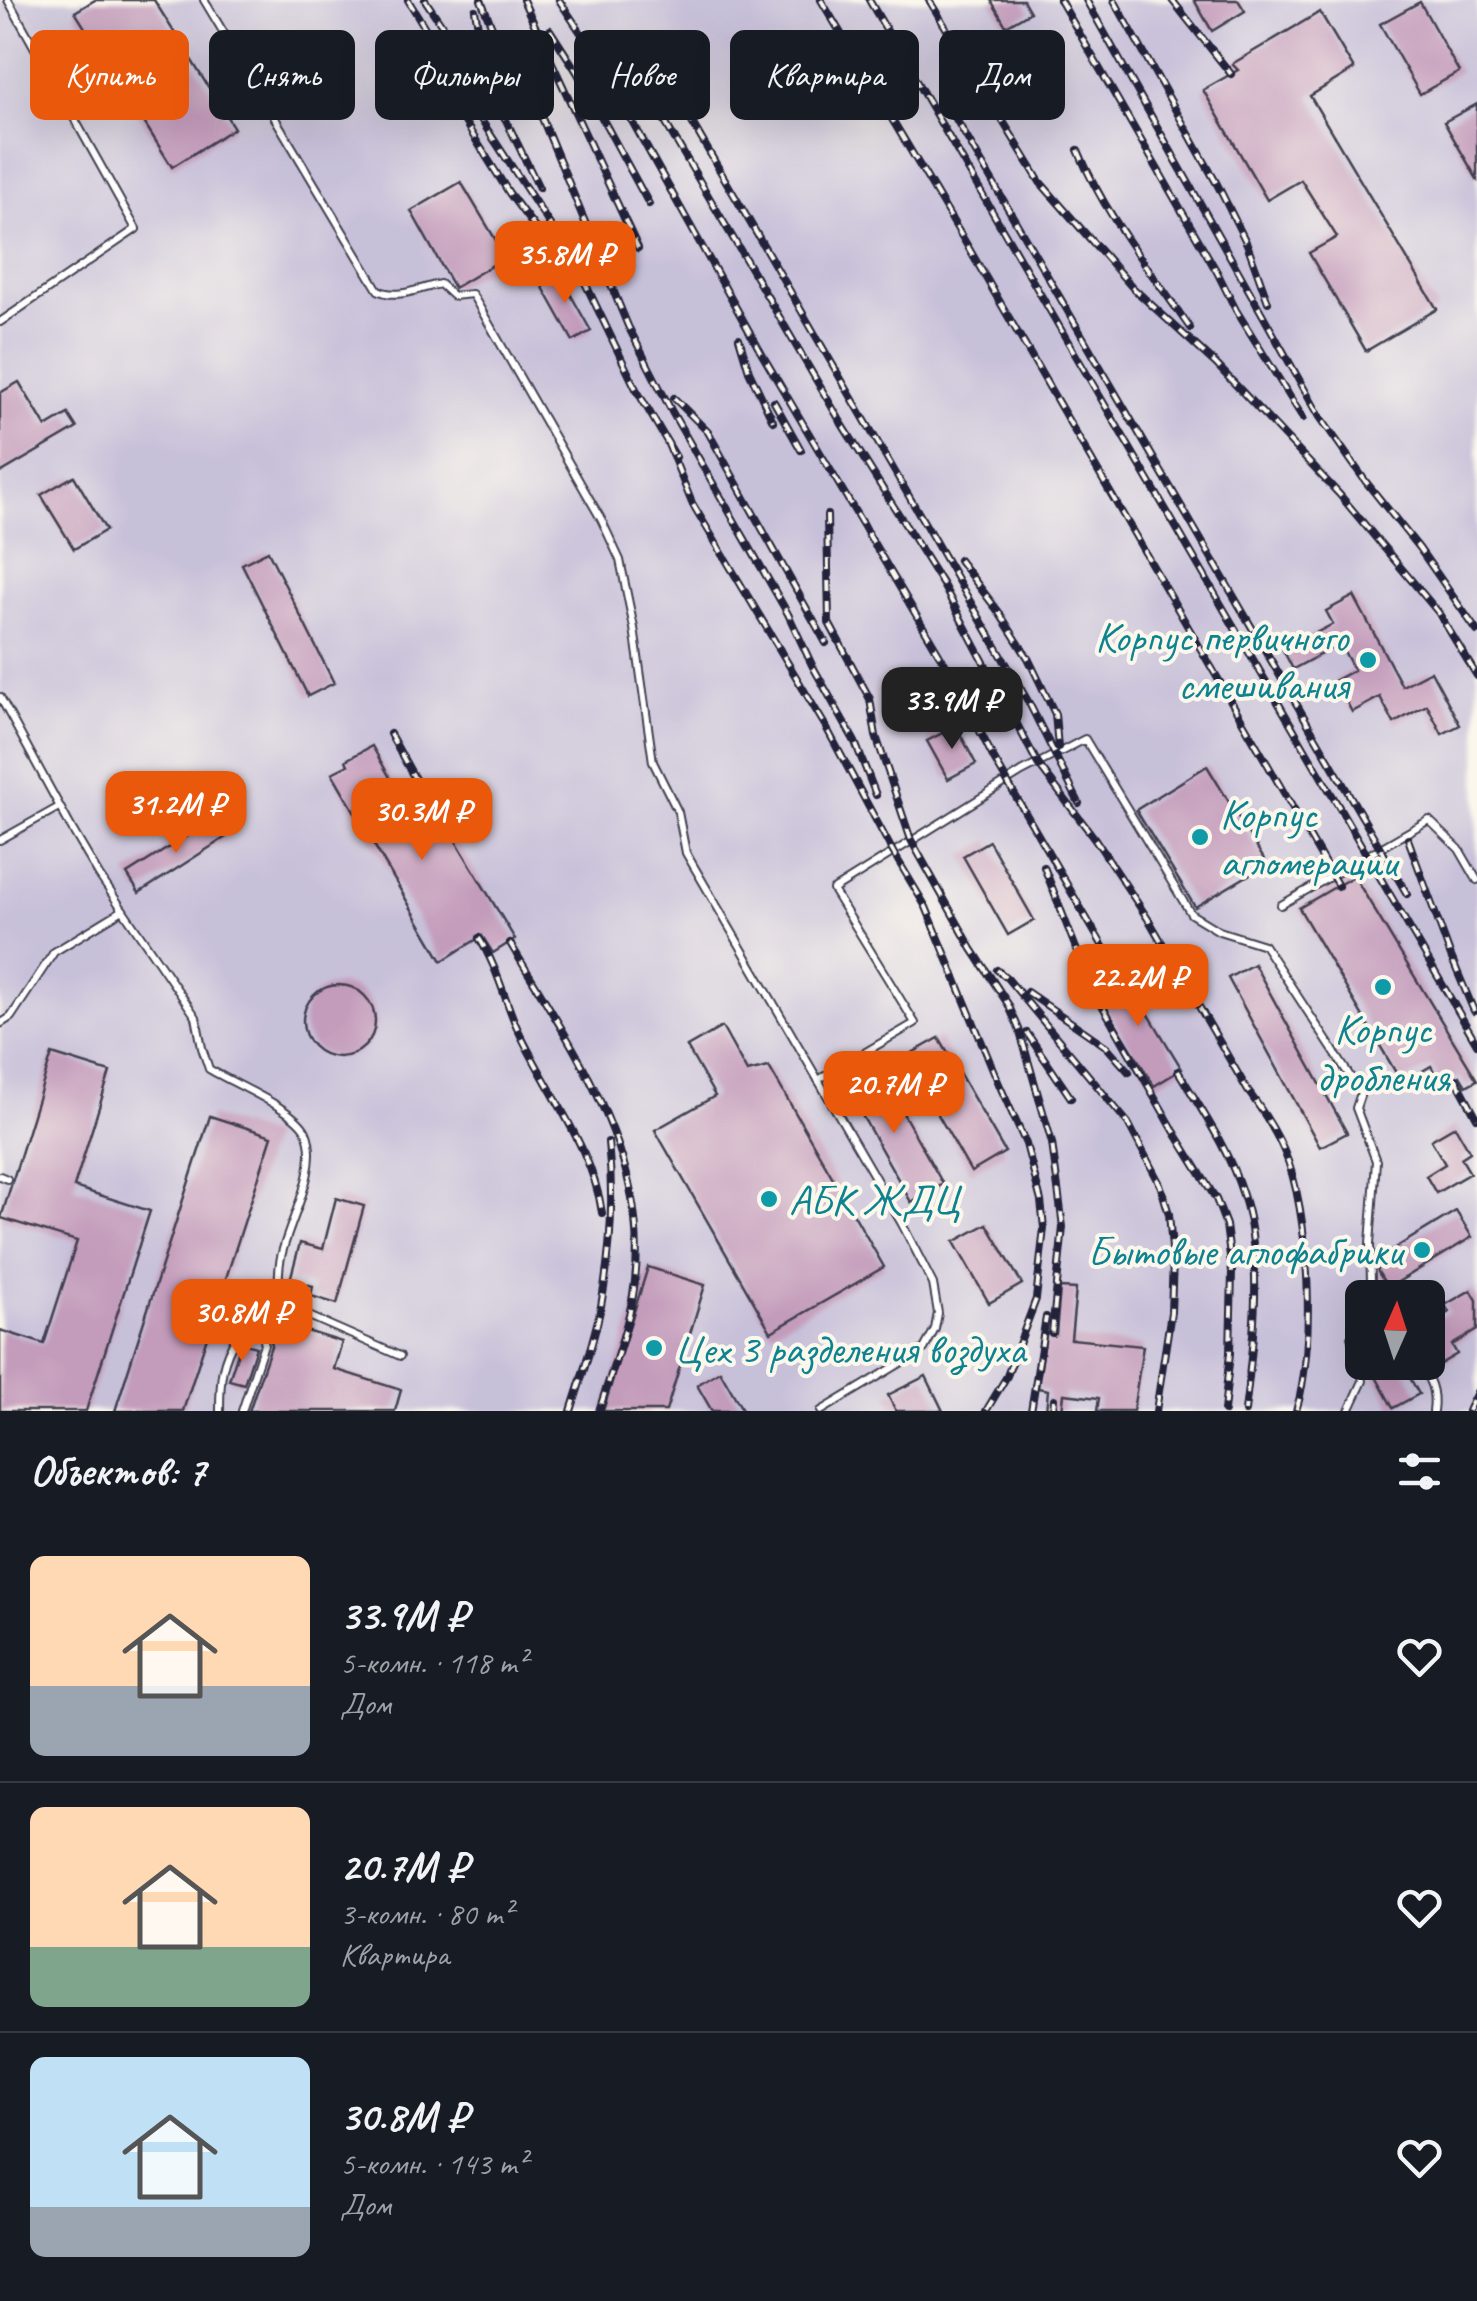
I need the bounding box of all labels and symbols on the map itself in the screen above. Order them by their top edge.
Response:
pin: 35.8M ₽ [473,221,657,306]
place label: Корпус первичного смешивания [1095,611,1351,712]
marker: Корпус первичного смешивания [1357,649,1379,671]
pin: 33.9M ₽ [860,667,1044,752]
pin: 31.2M ₽ [84,771,268,856]
pin: 30.3M ₽ [330,778,514,863]
place label: Корпус агломерации [1220,788,1400,889]
marker: Корпус агломерации [1189,826,1211,848]
pin: 22.2M ₽ [1046,944,1230,1029]
marker: Корпус дробления [1372,976,1394,998]
place label: Корпус дробления [1316,1003,1451,1104]
pin: 20.7M ₽ [802,1051,986,1136]
place label: АБК ЖДЦ [789,1174,963,1227]
marker: АБК ЖДЦ [758,1188,780,1210]
place label: Бытовые аглофабрики [1087,1225,1406,1278]
marker: Бытовые аглофабрики [1411,1239,1433,1261]
pin: 30.8M ₽ [150,1279,334,1364]
north arrow [1345,1280,1445,1380]
place label: Цех 3 разделения воздуха [674,1323,1028,1376]
marker: Цех 3 разделения воздуха [643,1337,665,1359]

